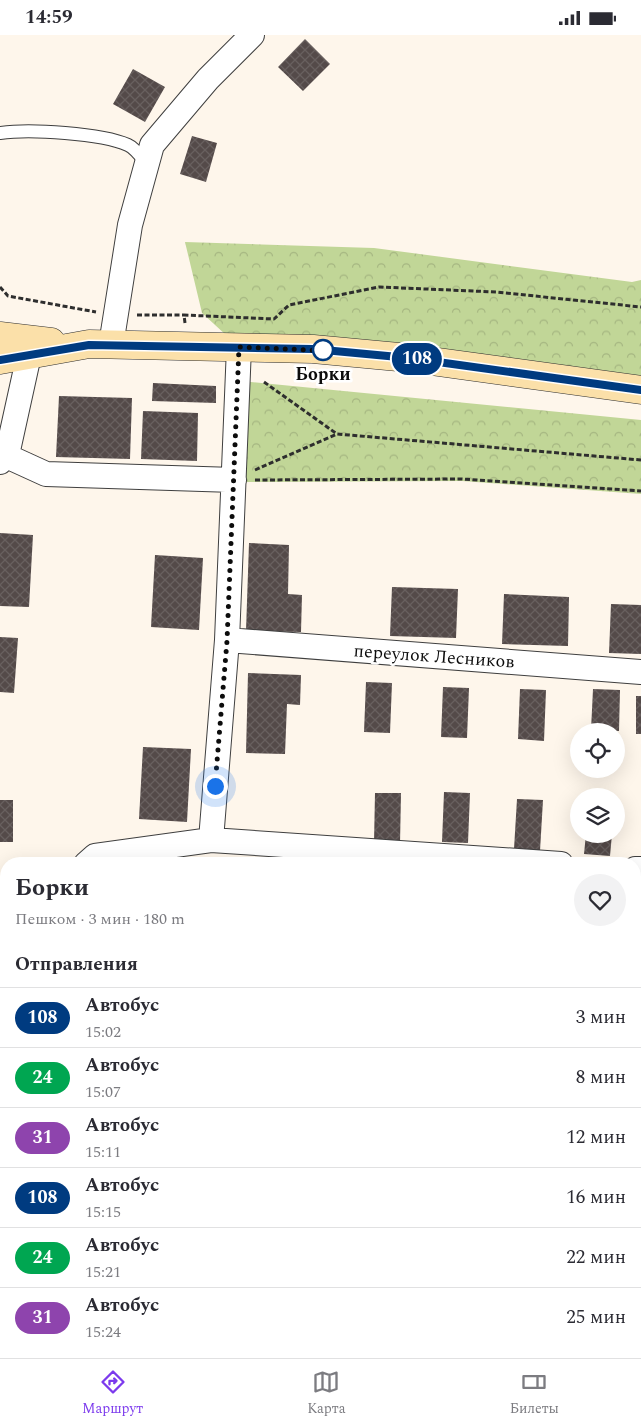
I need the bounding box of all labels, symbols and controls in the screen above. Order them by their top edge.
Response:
text: 14:59 [25,3,73,32]
marker: Борки [312,339,334,361]
line badge: 108 [388,343,446,375]
text: 108 [402,345,432,372]
place label: Борки [295,361,351,388]
street label: переулок Лесников [353,637,515,676]
map controls [570,723,625,843]
button: locate [570,723,625,778]
your location [203,774,228,799]
button: layers [570,788,625,843]
text: Борки [15,870,89,906]
button: heart [574,874,626,926]
text: Пешком · 3 мин · 180 m [15,907,185,931]
text: Отправления [15,950,138,979]
text: Автобус [85,991,159,1020]
text: 3 мин [576,1003,626,1032]
text: 108 [27,1004,58,1031]
text: 15:02 [85,1020,121,1044]
text: Автобус [85,1051,159,1080]
text: 8 мин [576,1063,626,1092]
text: 24 [32,1064,53,1091]
text: 15:07 [85,1080,121,1104]
text: Автобус [85,1111,159,1140]
text: 12 мин [566,1123,626,1152]
text: 31 [32,1124,53,1151]
text: 15:11 [85,1140,121,1164]
text: Автобус [85,1171,159,1200]
text: 16 мин [566,1183,626,1212]
text: 108 [27,1184,58,1211]
text: 15:15 [85,1200,121,1224]
text: Автобус [85,1231,159,1260]
text: 22 мин [566,1243,626,1272]
text: 24 [32,1244,53,1271]
text: 15:21 [85,1260,121,1284]
text: Автобус [85,1291,159,1320]
text: 25 мин [566,1303,626,1332]
text: 31 [32,1304,53,1331]
text: 15:24 [85,1320,121,1344]
tab: Маршрут [82,1368,143,1419]
tab: Карта [307,1368,346,1419]
tab: Билеты [510,1368,559,1419]

